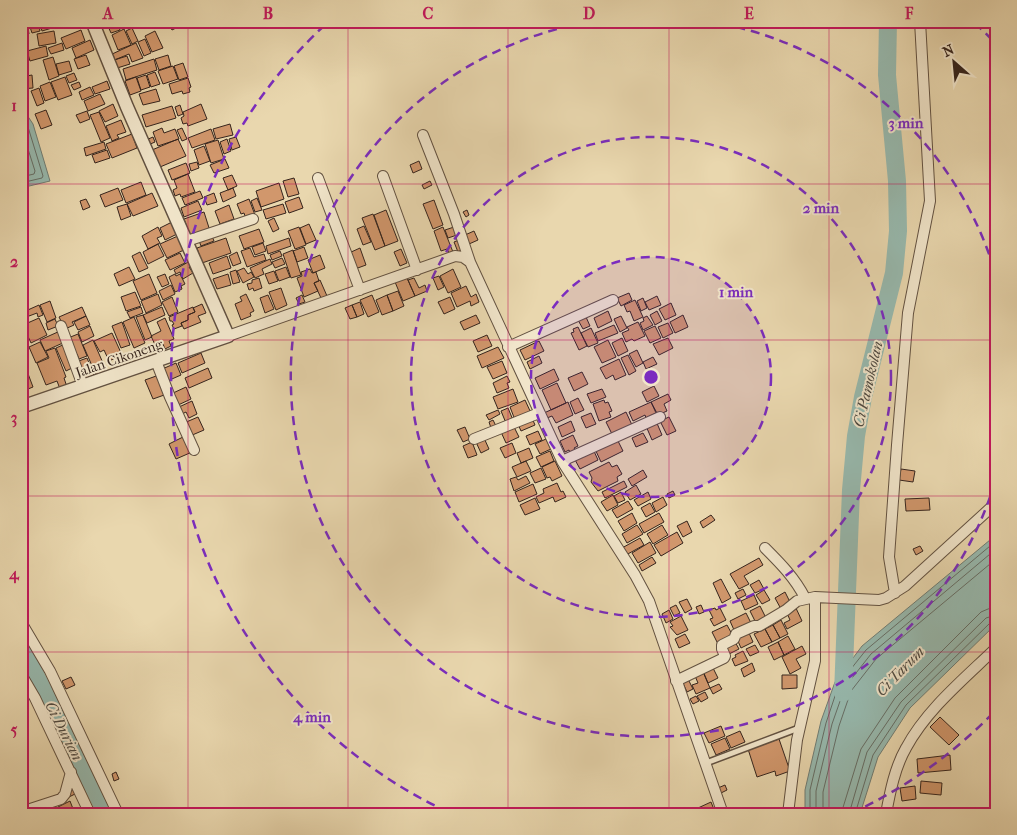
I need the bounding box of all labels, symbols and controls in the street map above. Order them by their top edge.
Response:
text: A [102,4,114,23]
text: B [263,4,273,23]
text: C [423,4,434,23]
text: D [583,4,595,23]
text: E [744,4,754,23]
text: F [904,4,914,23]
north arrow [930,38,980,88]
text: N [940,41,957,61]
text: 1 [11,96,17,115]
text: 3 min [889,114,924,132]
text: 2 min [803,199,840,217]
text: 2 [10,252,18,271]
text: 1 min [719,283,753,301]
street label: Jalan Cikoneng [72,335,165,382]
water label: Ci Pamokolan [849,339,887,429]
centre of rings [642,368,660,386]
text: 3 [11,408,17,428]
text: 4 [8,564,20,584]
water label: Ci Tarum [872,643,928,699]
water label: Ci Durian [41,698,87,764]
text: 4 min [292,708,331,726]
text: 5 [11,720,18,739]

